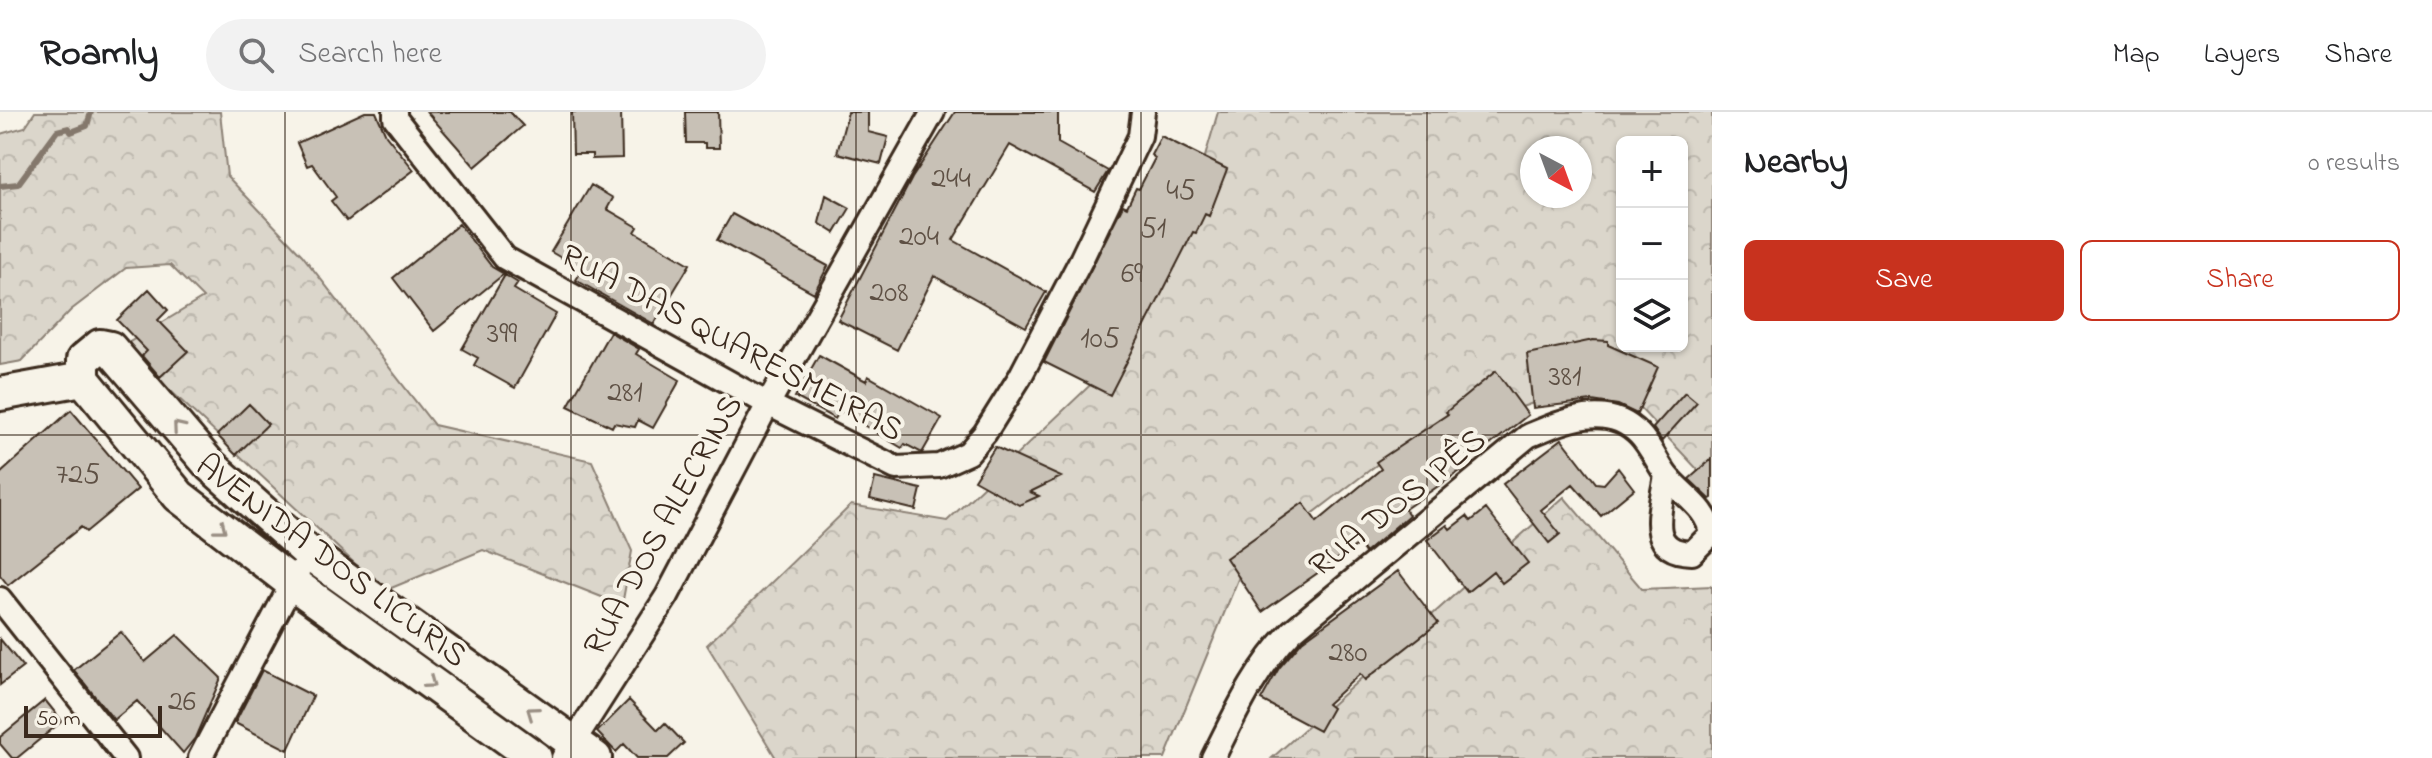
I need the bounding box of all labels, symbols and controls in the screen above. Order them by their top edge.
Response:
search box [206,19,766,91]
text: Roamly [40,27,158,83]
icon: search [234,33,278,77]
text: Search here [298,33,442,77]
text: Map [2112,35,2160,76]
text: Layers [2204,35,2280,76]
text: Share [2324,35,2392,76]
north arrow [1520,136,1592,208]
map controls [1616,136,1688,352]
button: + [1616,136,1688,208]
text: Nearby [1744,139,1848,189]
text: 0 results [2308,145,2400,183]
house number: 244 [931,158,971,202]
house number: 45 [1166,170,1196,214]
house number: 51 [1140,208,1166,252]
button: − [1616,208,1688,280]
house number: 204 [899,216,939,260]
street label: RUA DAS QUARESMEIRAS [551,233,912,456]
button: Save [1744,240,2064,321]
button: Share [2080,240,2400,321]
house number: 69 [1121,253,1143,297]
house number: 208 [869,272,909,316]
button: layers [1616,280,1688,352]
house number: 399 [487,313,517,357]
house number: 105 [1080,318,1120,362]
house number: 381 [1548,356,1582,400]
house number: 281 [607,372,643,416]
street label: RUA DOS ALECRINS [572,386,757,666]
street label: RUA DOS IPÊS [1299,417,1498,591]
one-way arrow [173,421,188,436]
street label: AVENIDA DOS LICURIS [184,443,477,681]
house number: 725 [56,454,100,498]
one-way arrow [212,519,227,533]
house number: 280 [1328,632,1368,676]
one-way arrow [422,673,436,687]
house number: 26 [168,681,196,725]
scale bar [24,702,162,738]
text: 50 m [36,704,81,736]
one-way arrow [526,707,540,722]

